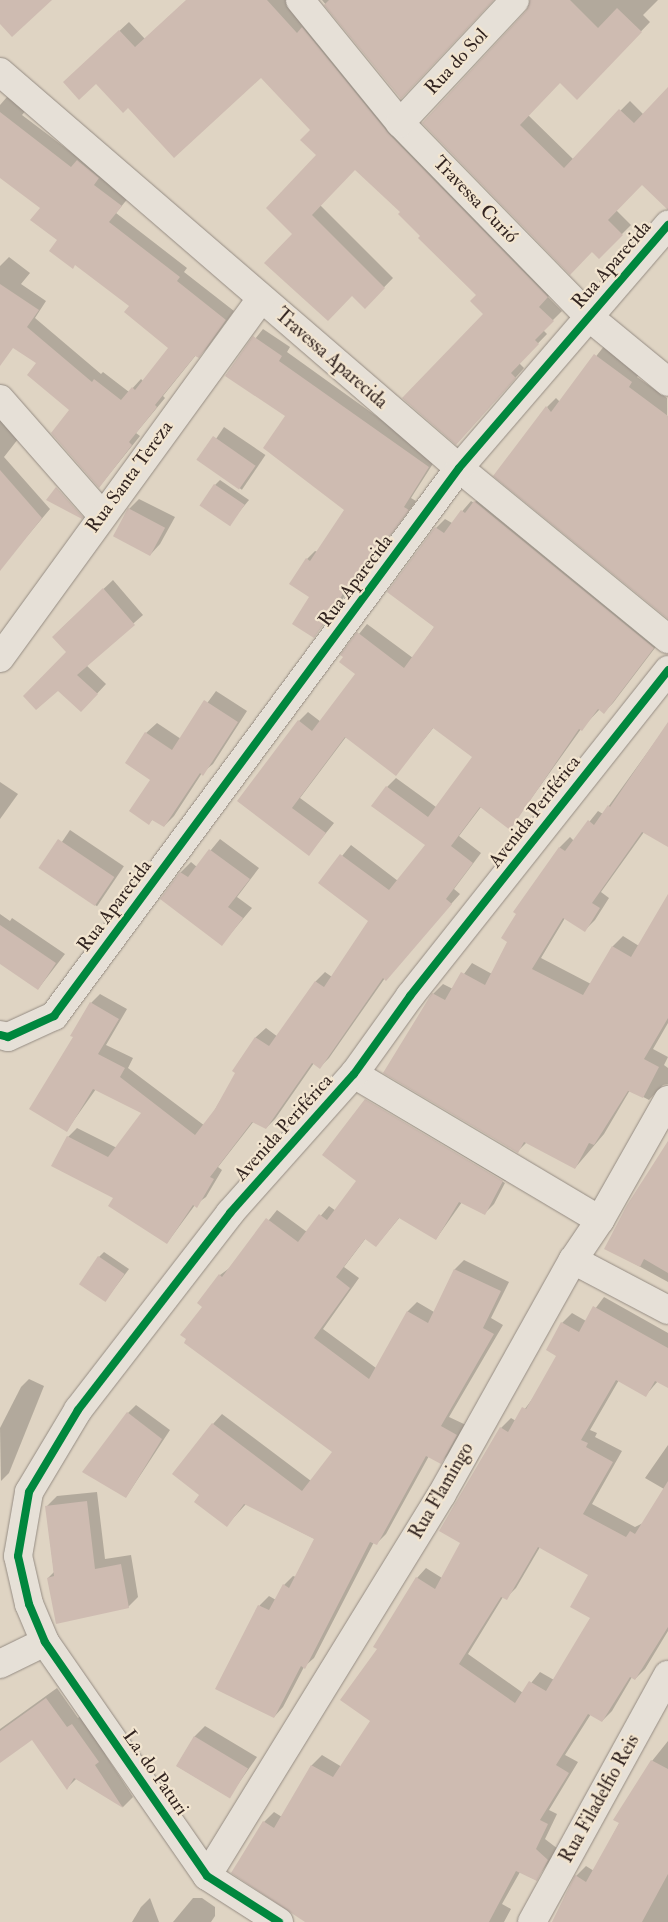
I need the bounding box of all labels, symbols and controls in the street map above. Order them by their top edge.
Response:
street label: Rua do Sol [421,24,493,100]
street label: Travessa Curió [428,152,522,248]
street label: Rua Aparecida [568,216,656,314]
street label: Travessa Aparecida [270,304,392,414]
street label: Rua Santa Tereza [82,417,178,537]
street label: Rua Aparecida [314,530,398,632]
street label: Avenida Periférica [484,752,586,872]
street label: Rua Aparecida [73,855,157,957]
street label: Avenida Periférica [230,1070,338,1186]
street label: Rua Flamingo [405,1439,479,1543]
street label: La. do Paturi [117,1726,193,1820]
street label: Rua Filadelfio Reis [555,1731,645,1867]

